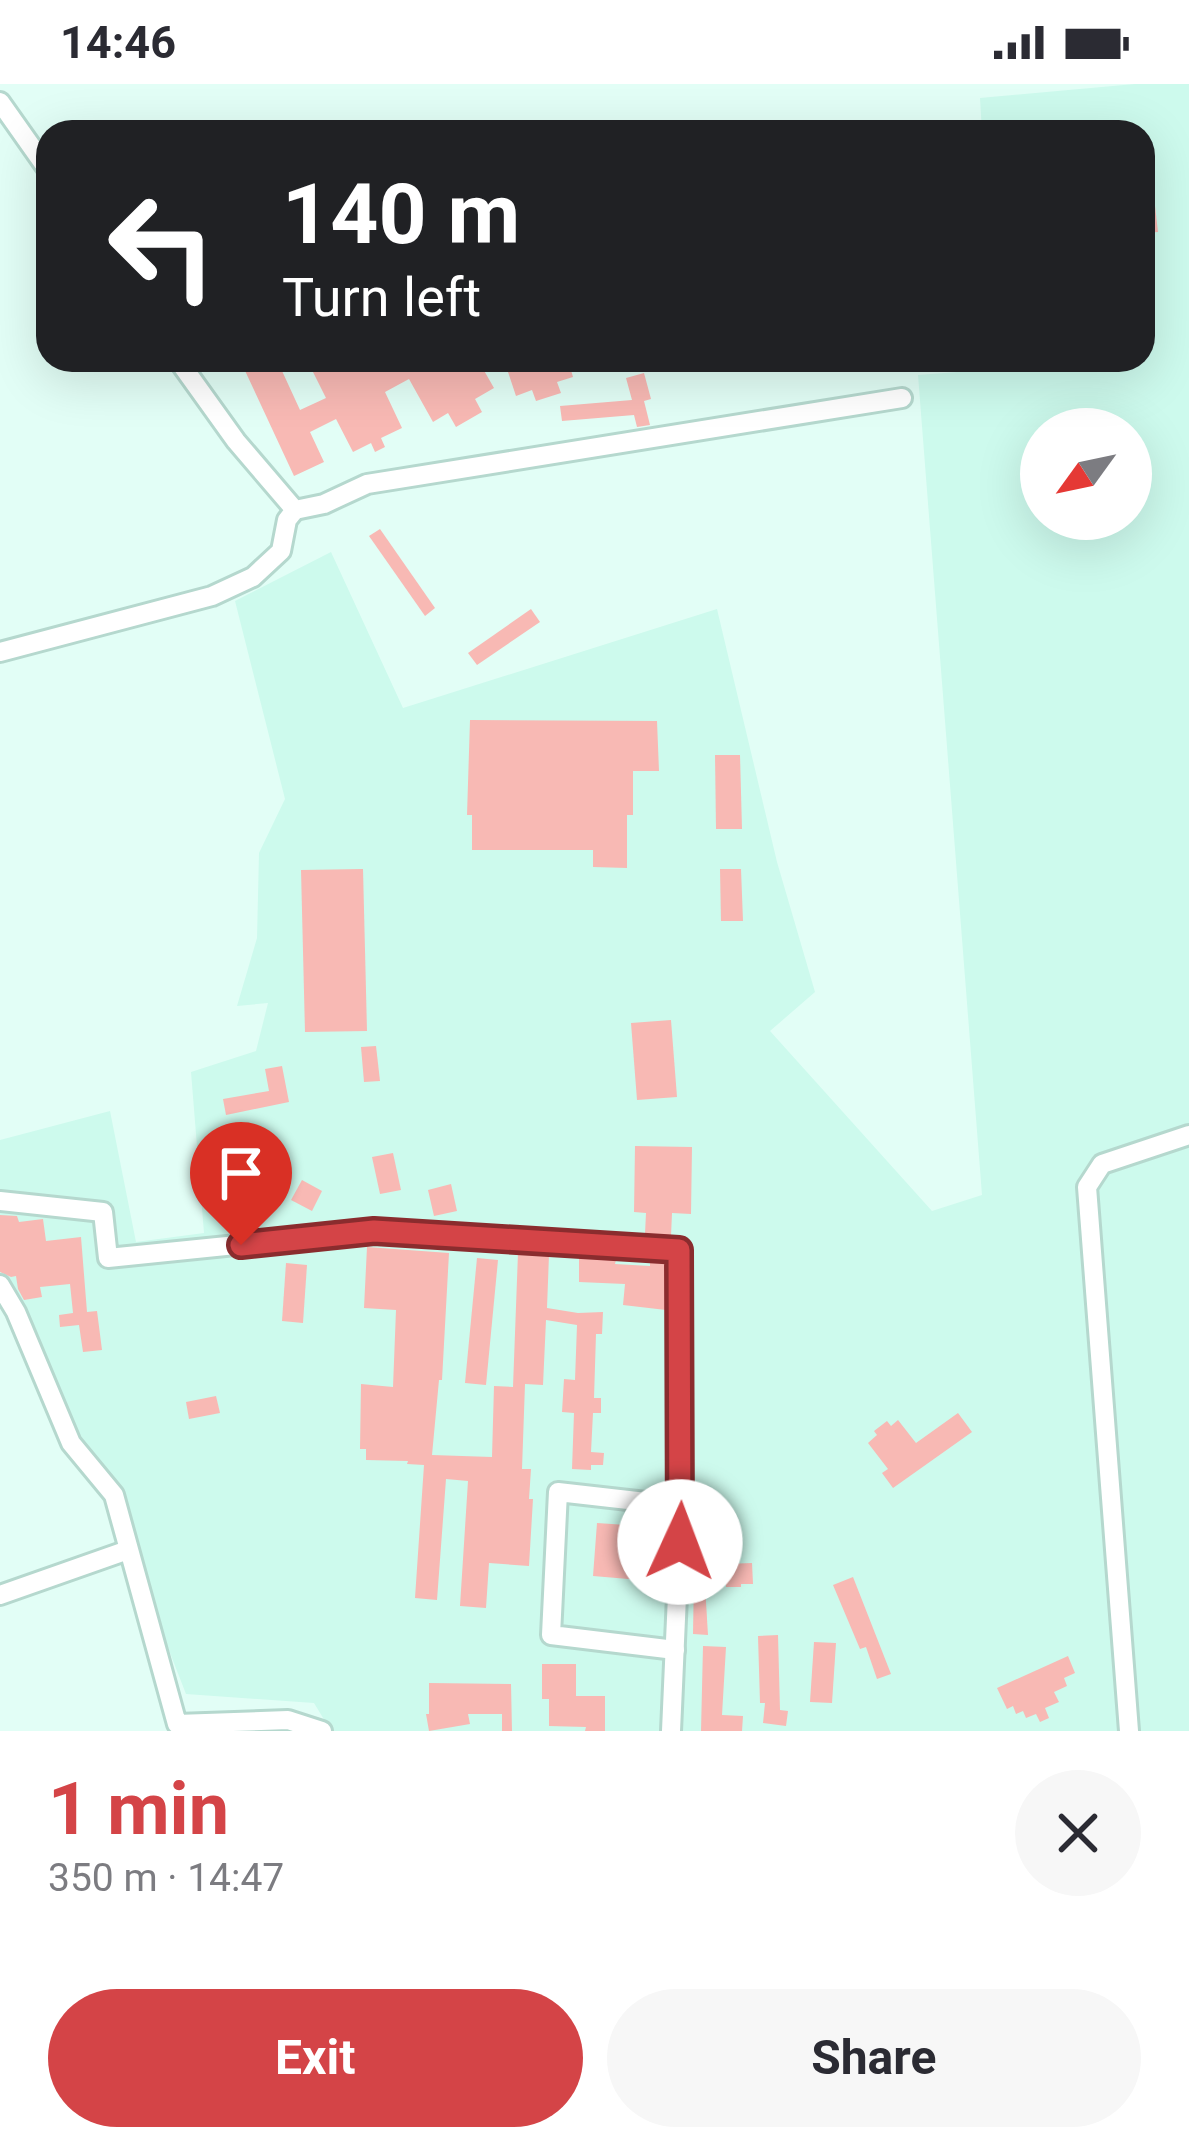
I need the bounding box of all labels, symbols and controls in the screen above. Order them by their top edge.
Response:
text: 14:46 [60,16,176,69]
text: 140 m [282,165,520,264]
icon: left [84,168,240,324]
text: Turn left [282,266,481,329]
north arrow [1020,408,1152,540]
map controls [1020,408,1152,540]
pin [190,1122,292,1245]
icon: arrive [208,1140,274,1206]
position arrow [617,1479,743,1605]
text: 1 min [48,1767,229,1852]
button: close [1015,1770,1141,1896]
text: 350 m · 14:47 [48,1855,284,1901]
button: Exit [48,1989,583,2127]
button: Share [607,1989,1141,2127]

